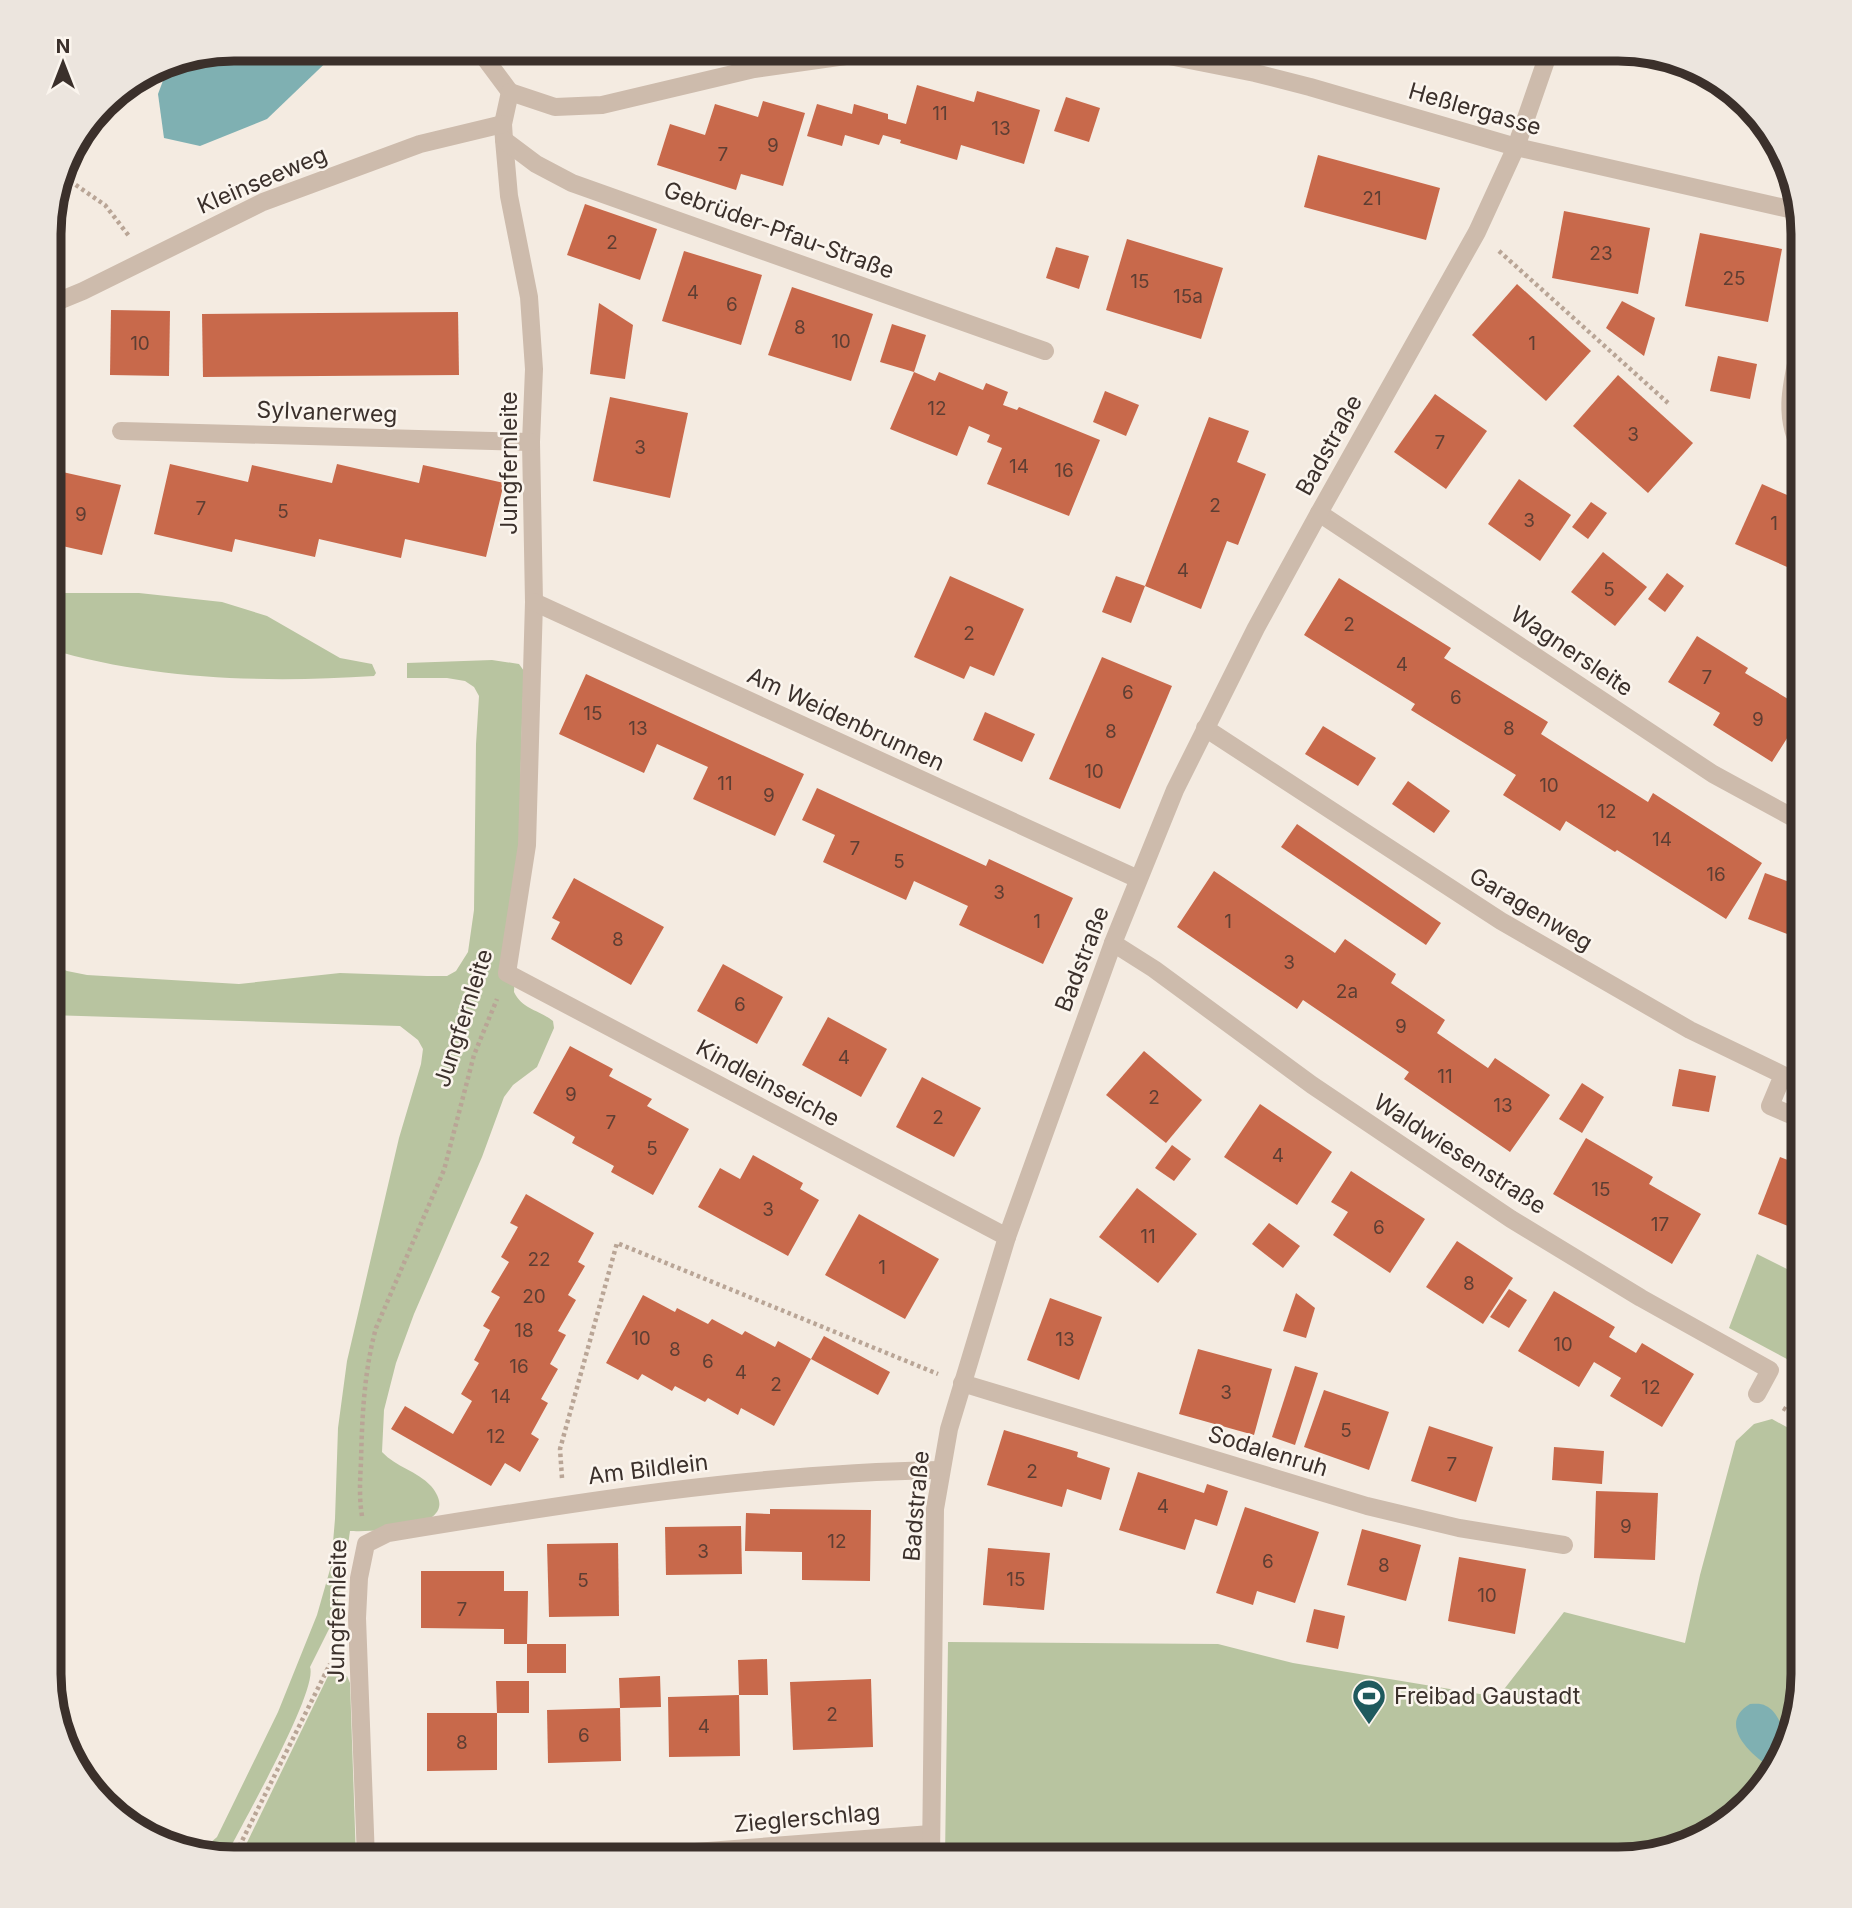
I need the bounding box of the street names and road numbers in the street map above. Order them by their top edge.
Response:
street label: Heßlergasse [1405,77,1545,141]
street label: Kleinseeweg [193,140,331,220]
street label: Gebrüder-Pfau-Straße [660,175,898,285]
street label: Badstraße [1290,390,1368,500]
street label: Jungfernleite [495,391,523,535]
street label: Sylvanerweg [256,396,398,428]
street label: Wagnersleite [1505,600,1639,702]
street label: Am Weidenbrunnen [743,661,949,777]
street label: Garagenweg [1464,861,1598,957]
street label: Badstraße [1049,902,1115,1016]
street label: Jungfernleite [428,945,498,1091]
street label: Kindleinseiche [691,1033,845,1133]
street label: Waldwiesenstraße [1369,1088,1551,1220]
street label: Sodalenruh [1205,1419,1331,1483]
street label: Am Bildlein [586,1448,710,1490]
street label: Badstraße [897,1450,935,1562]
street label: Jungfernleite [322,1539,352,1683]
street label: Zieglerschlag [733,1798,881,1838]

